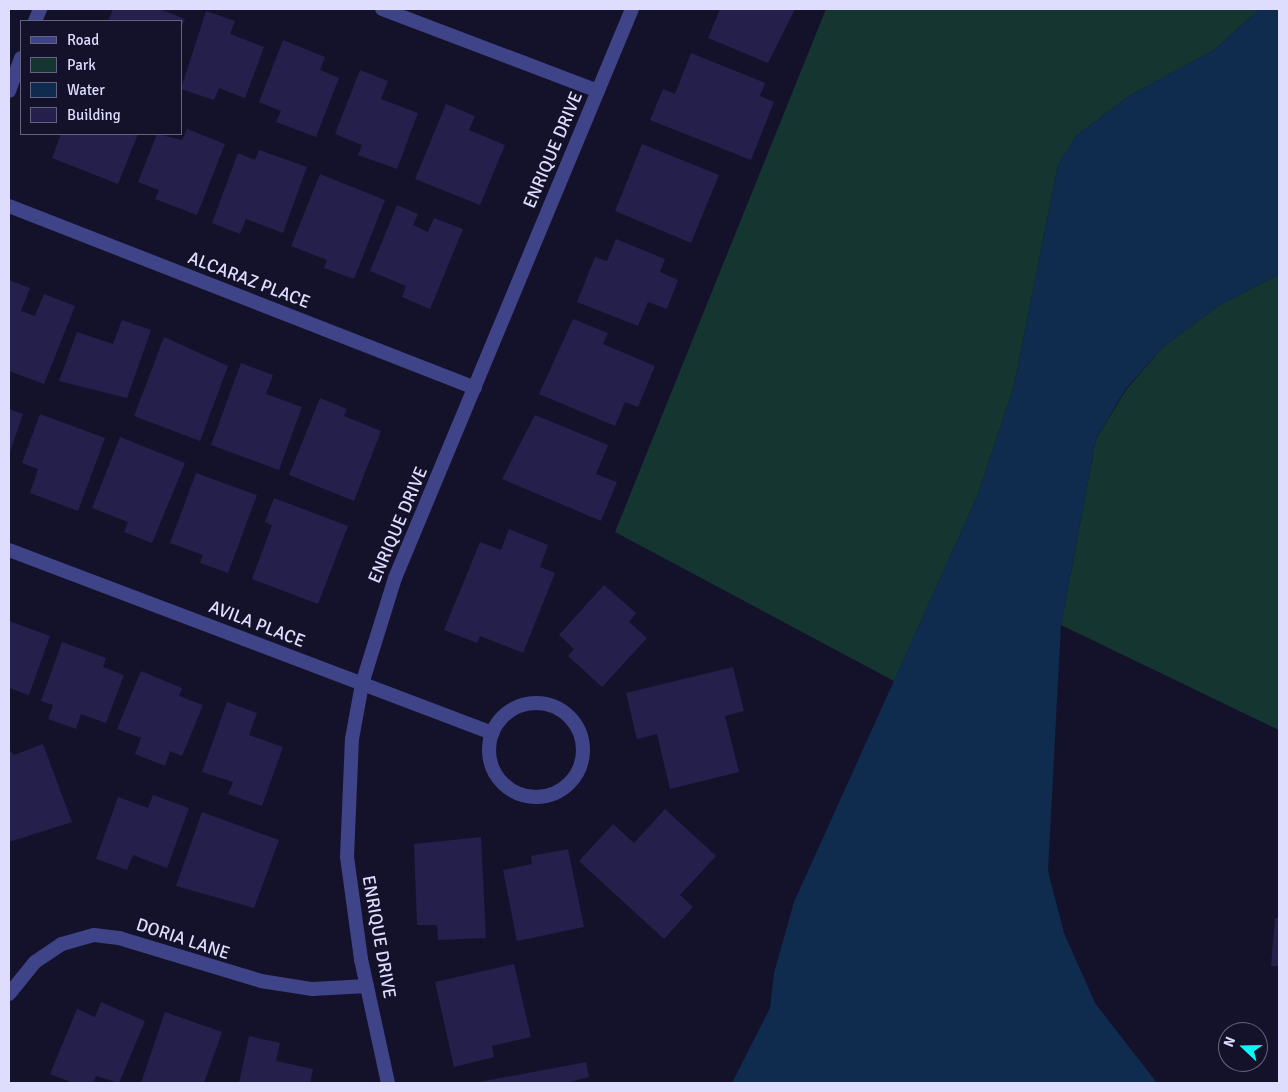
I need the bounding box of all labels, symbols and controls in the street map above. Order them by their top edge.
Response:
legend [20,20,182,135]
text: Road [67,31,99,49]
text: Park [67,56,96,74]
text: Water [67,81,105,99]
street label: ENRIQUE DRIVE [519,88,587,212]
text: Building [67,106,121,124]
street label: ALCARAZ PLACE [185,247,313,313]
street label: ENRIQUE DRIVE [364,463,432,587]
street label: AVILA PLACE [206,596,308,652]
street label: ENRIQUE DRIVE [358,874,400,1000]
street label: DORIA LANE [133,914,233,964]
north arrow [1218,1022,1268,1072]
text: N [1220,1034,1239,1049]

